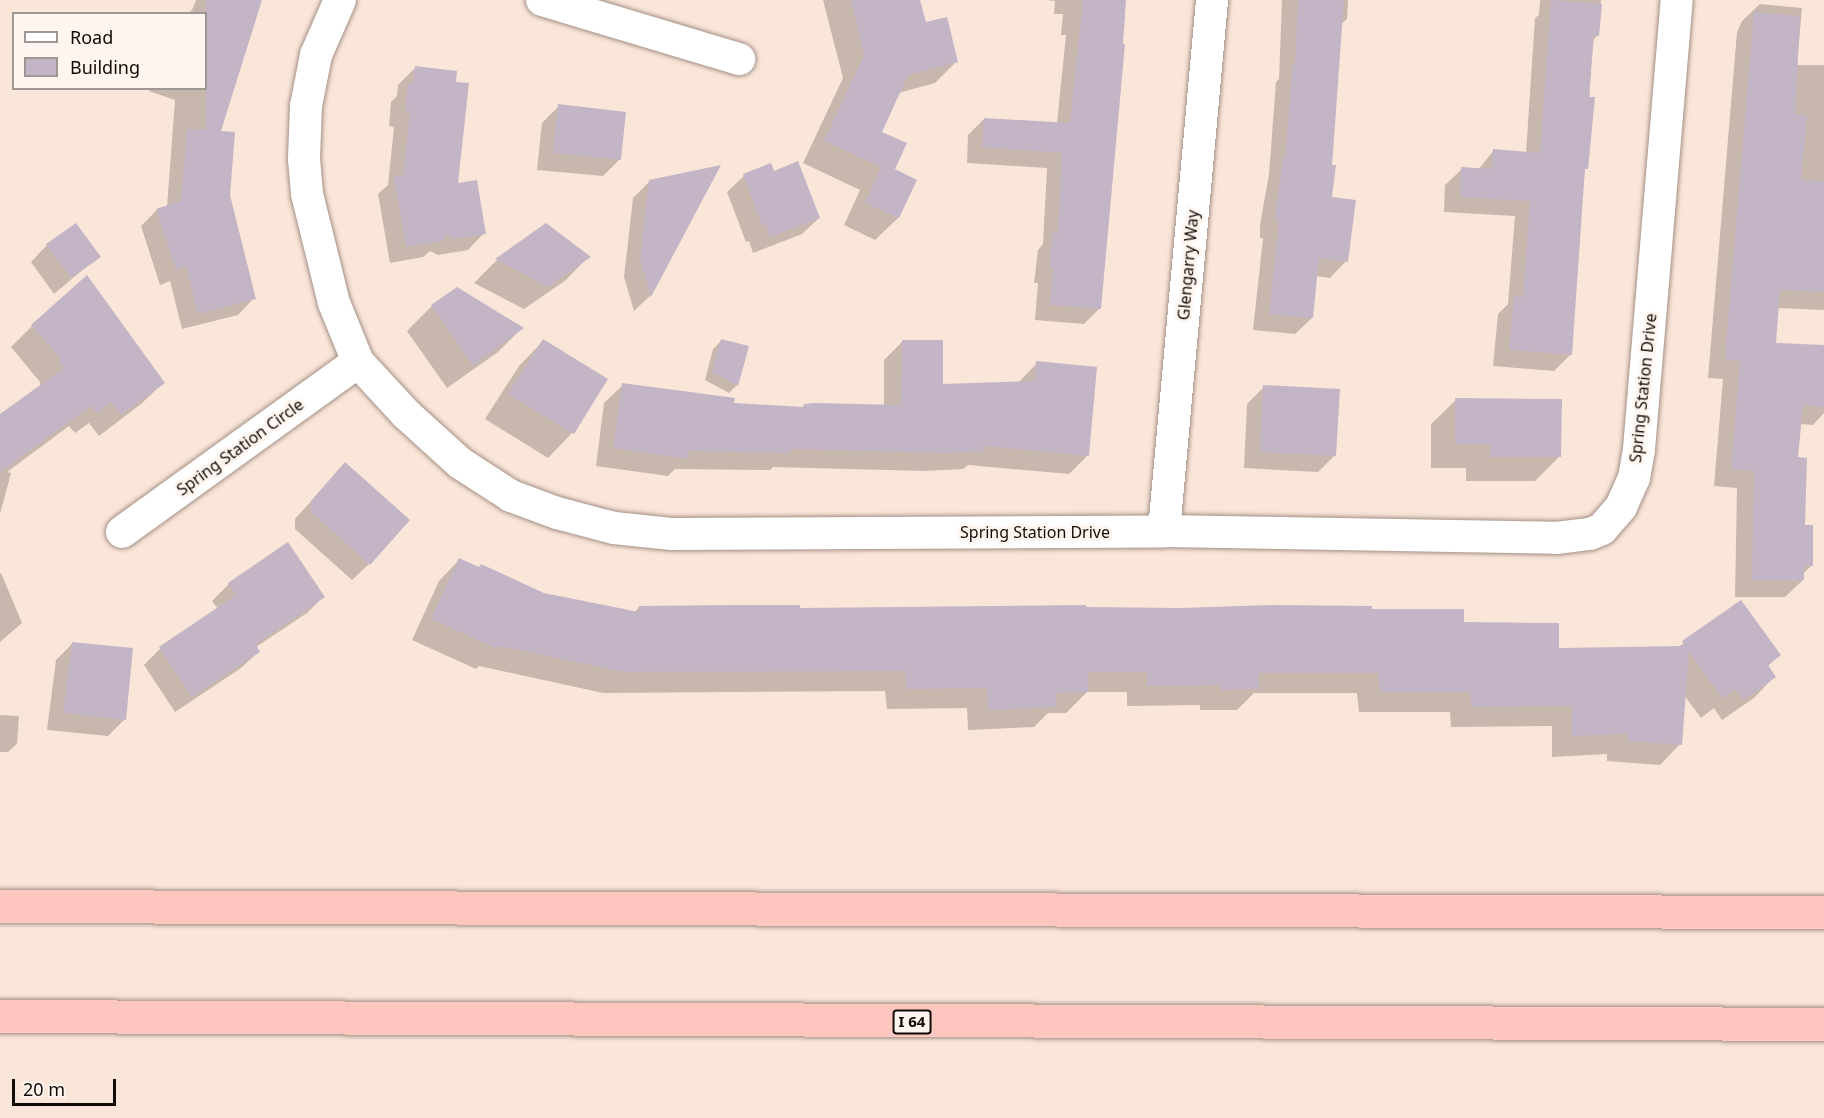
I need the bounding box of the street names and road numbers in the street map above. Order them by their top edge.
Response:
street label: Glengarry Way [1174,209,1202,321]
street label: Spring Station Drive [1626,312,1660,464]
street label: Spring Station Circle [173,395,307,499]
street label: Spring Station Drive [960,522,1110,542]
road number: I 64 [892,1010,932,1034]

